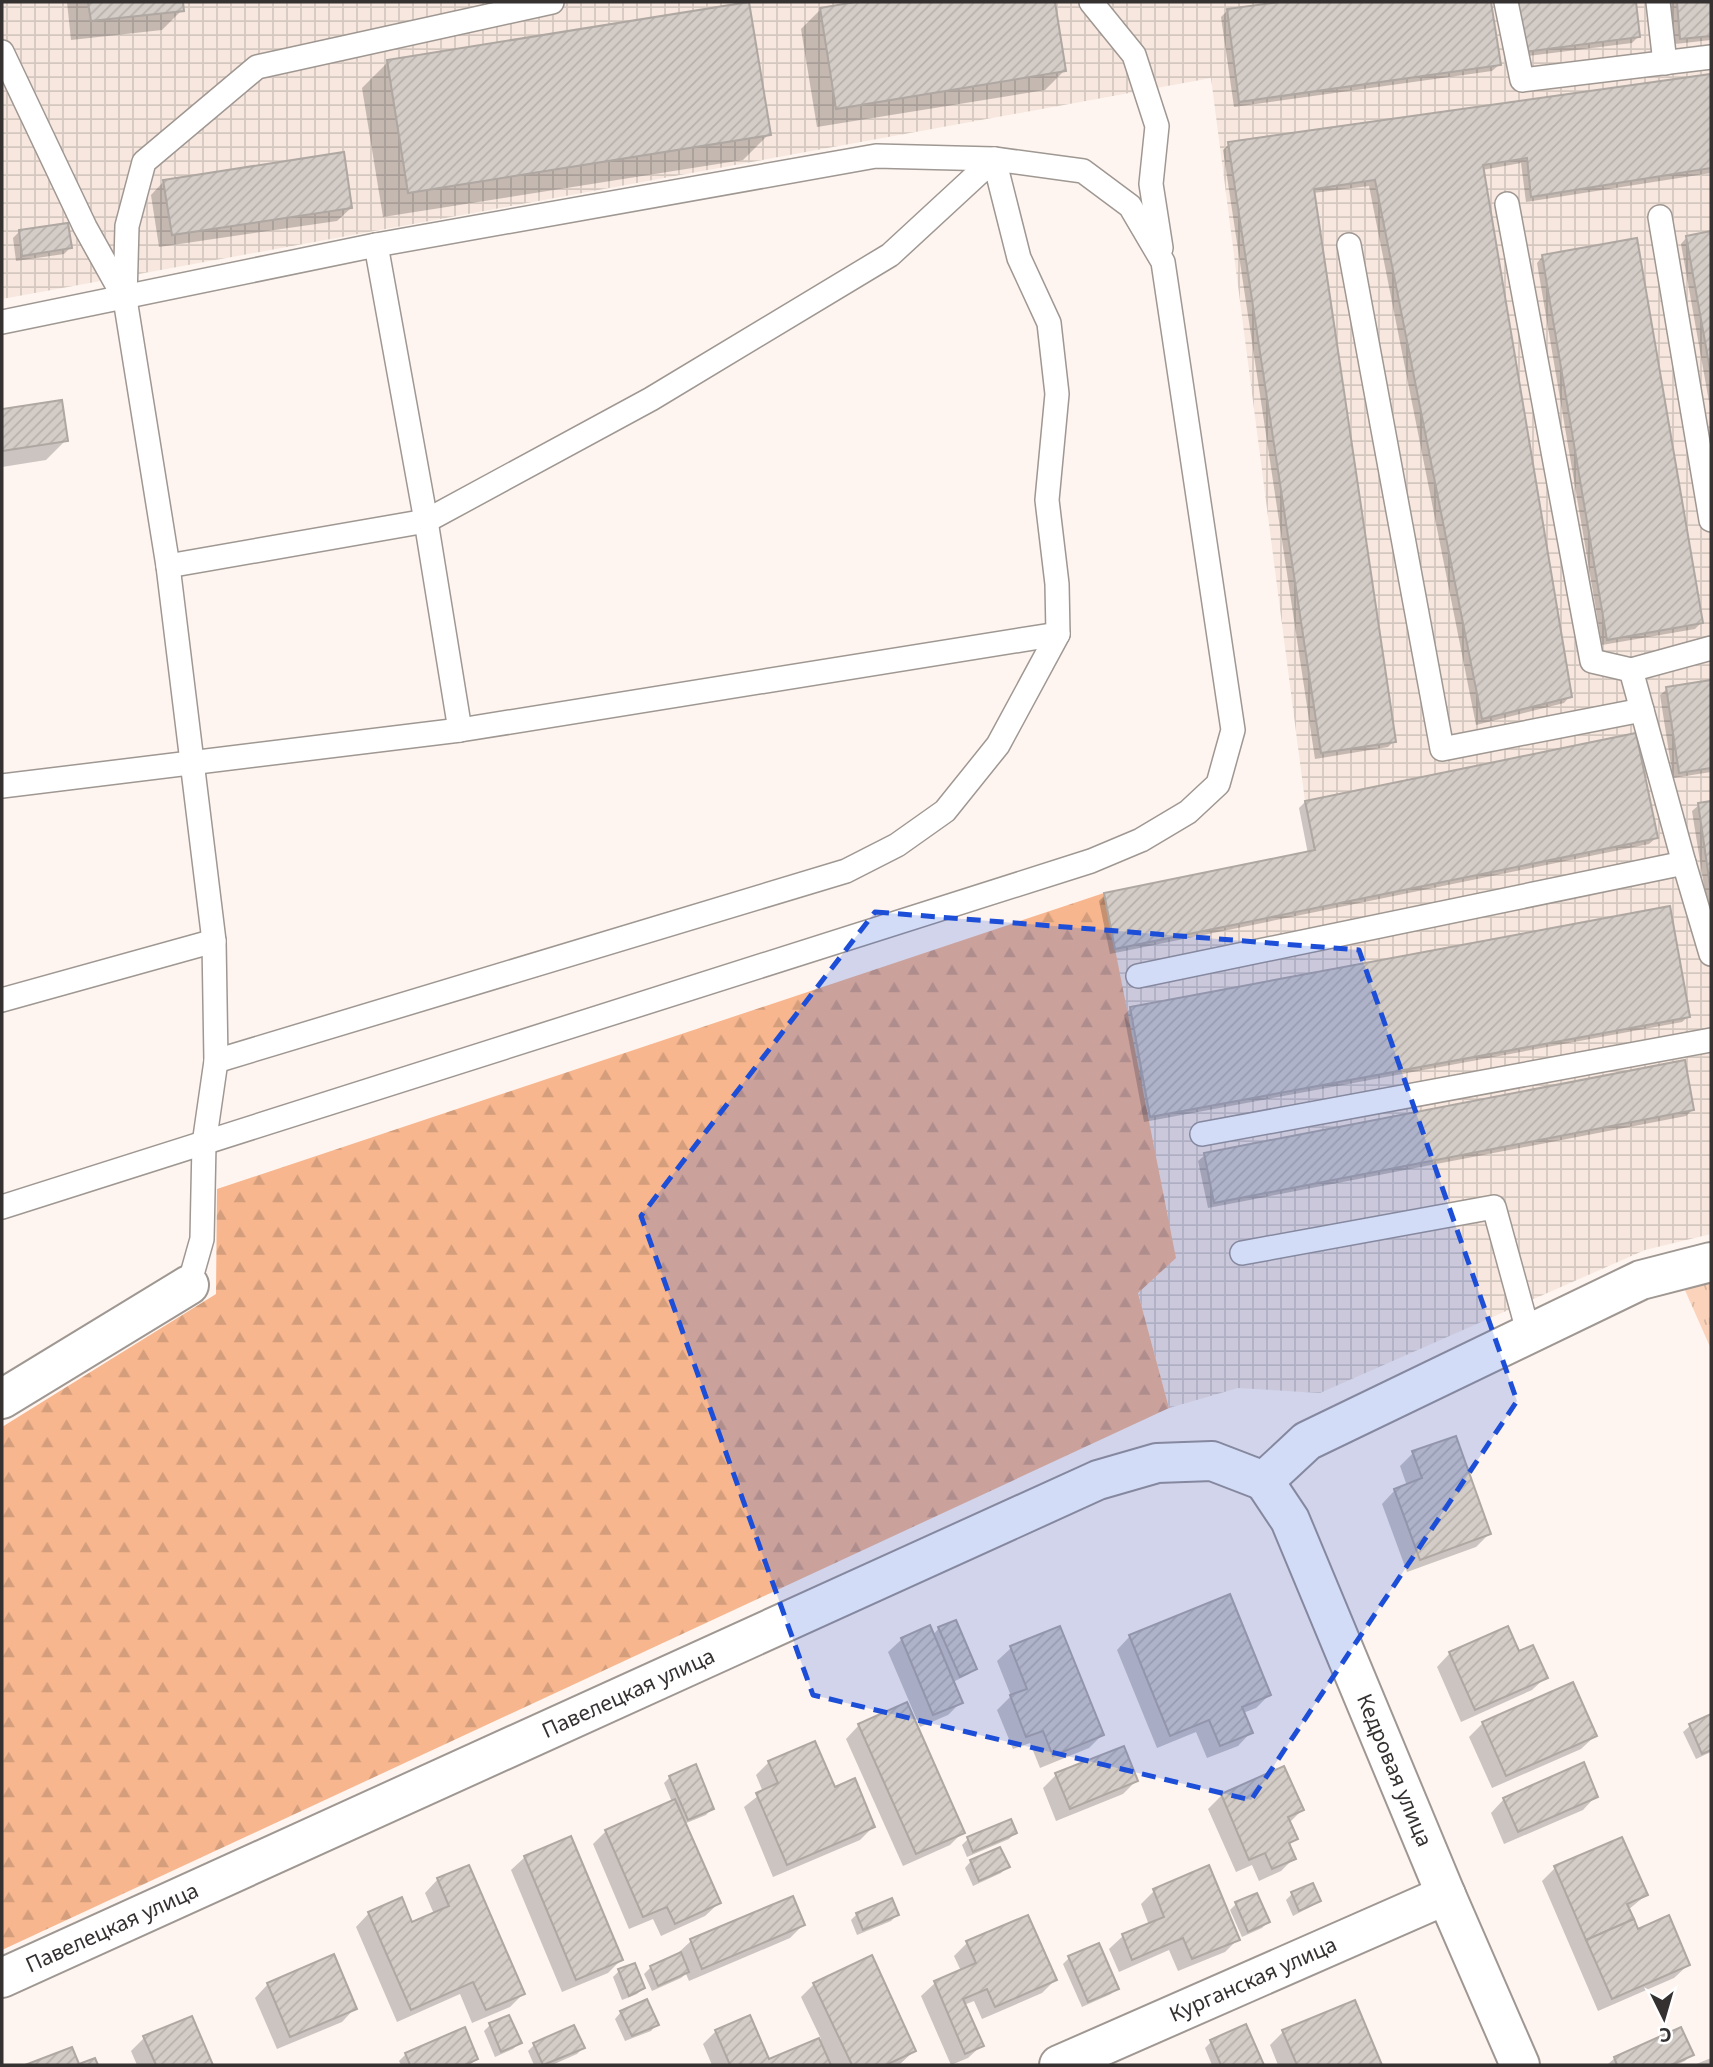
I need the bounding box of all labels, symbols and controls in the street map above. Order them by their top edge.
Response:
street label: Павелецкая улица [537,1641,719,1744]
street label: Кедровая улица [1351,1689,1439,1850]
street label: Павелецкая улица [21,1876,203,1978]
street label: Курганская улица [1165,1930,1341,2028]
north arrow [1629,1983,1699,2053]
text: С [1658,2021,1673,2048]

